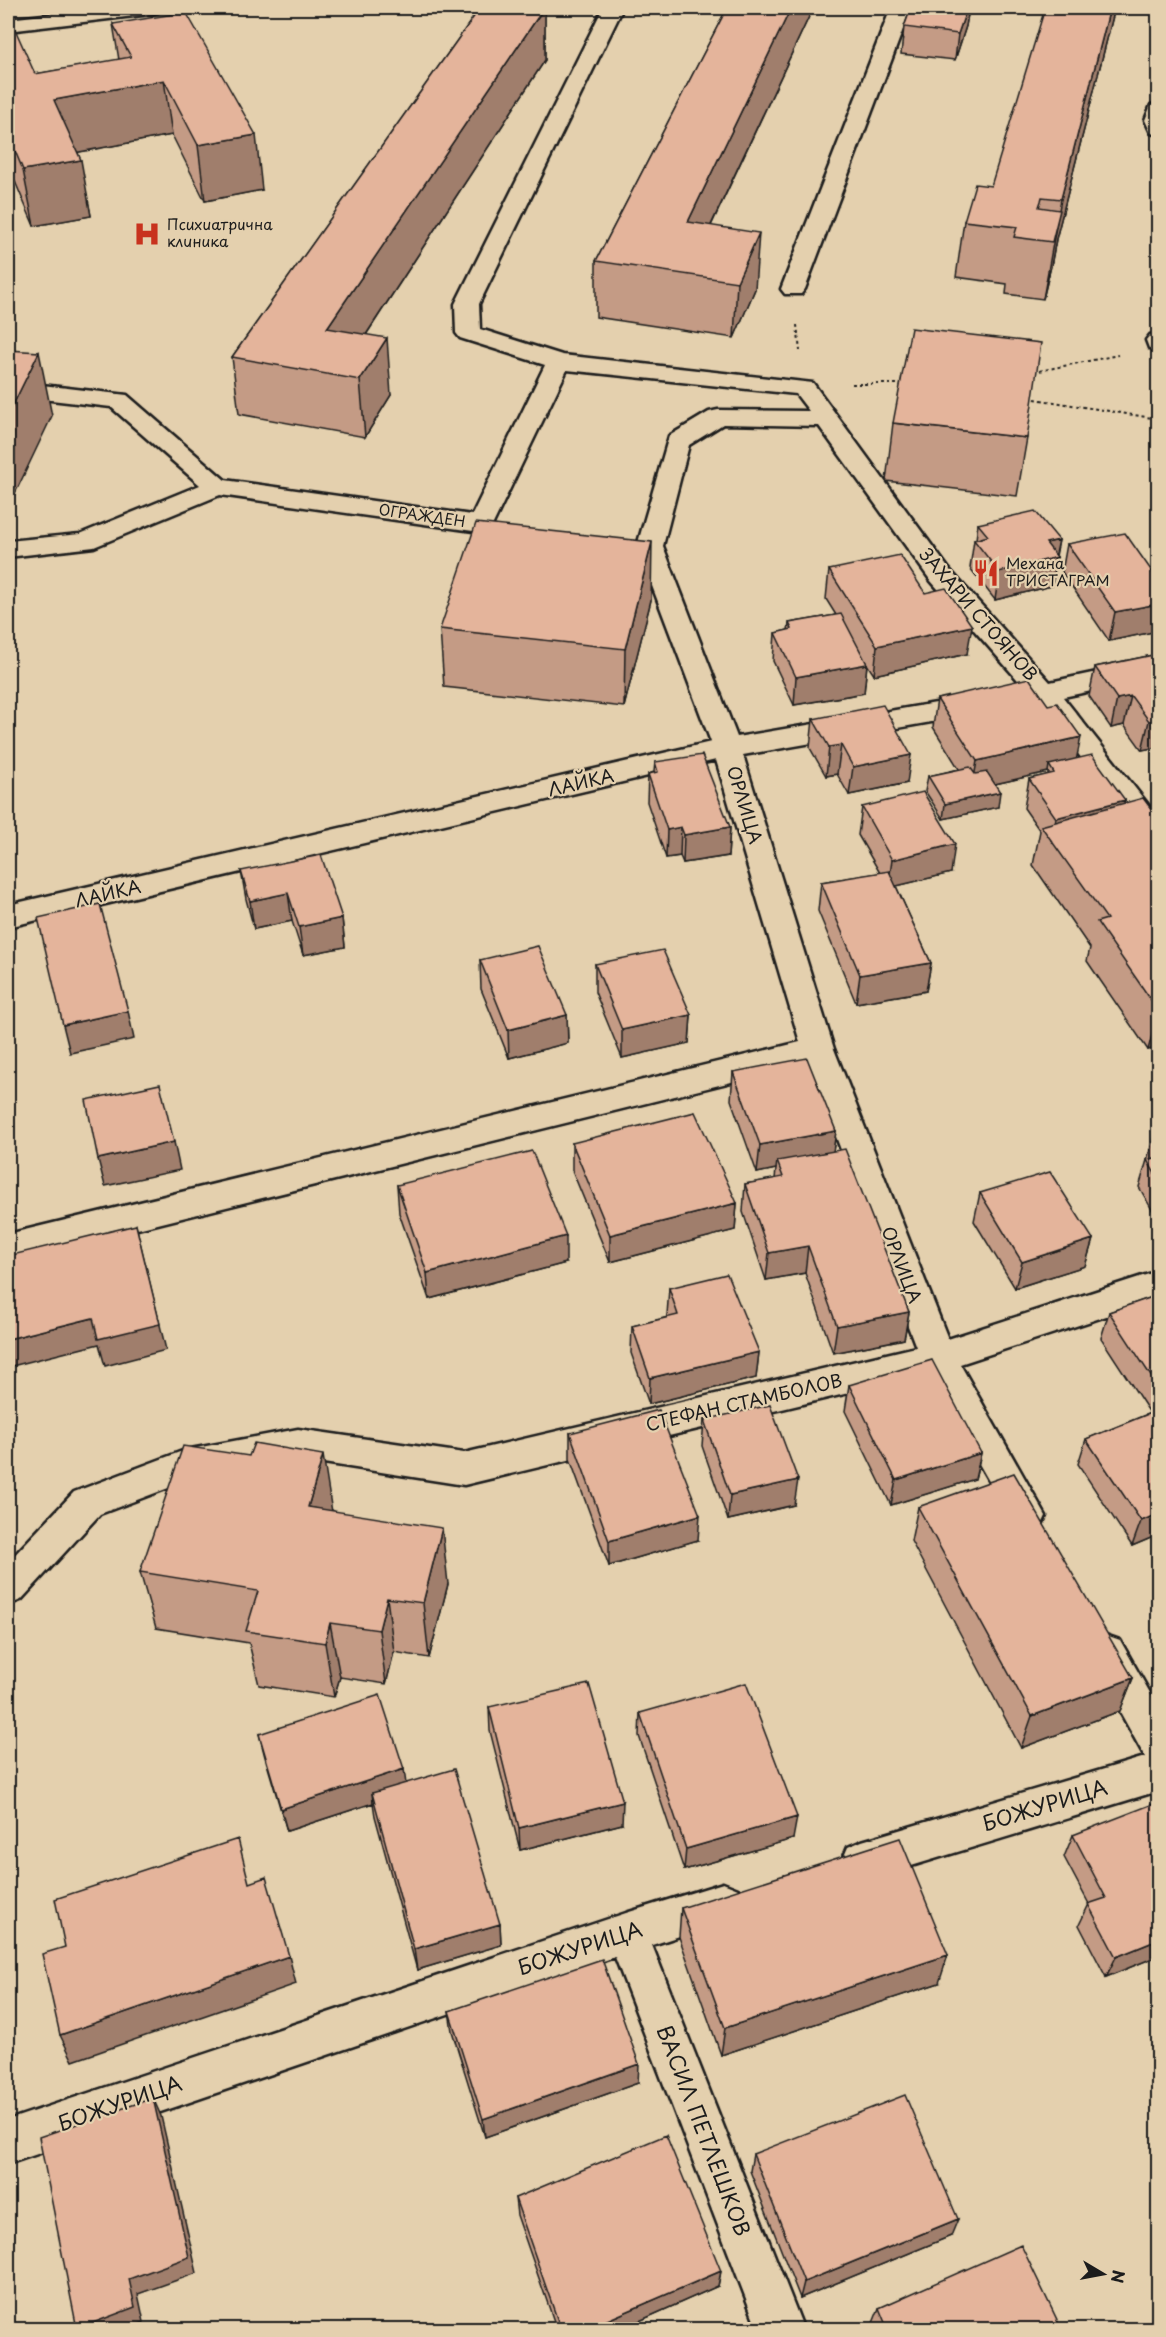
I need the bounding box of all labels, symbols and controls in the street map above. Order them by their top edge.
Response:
place label: Психиатрична клиника [167,212,273,252]
hospital icon: Психиатрична клиника [132,219,162,249]
street label: ОГРАЖДЕН [377,497,467,532]
street label: ЗАХАРИ СТОЯНОВ [914,541,1045,687]
place label: Механа ТРИСТАГРАМ [1006,551,1110,591]
restaurant icon: Механа ТРИСТАГРАМ [971,558,1001,588]
street label: ЛАЙКА [545,761,617,802]
street label: ОРЛИЦА [721,762,770,847]
street label: ЛАЙКА [72,872,144,913]
street label: ОРЛИЦА [875,1222,930,1307]
street label: СТЕФАН СТАМБОЛОВ [643,1366,845,1437]
street label: БОЖУРИЦА [978,1770,1111,1838]
street label: БОЖУРИЦА [513,1912,646,1982]
street label: ВАСИЛ ПЕТЛЕШКОВ [650,2020,760,2240]
street label: БОЖУРИЦА [53,2066,186,2138]
north arrow [1073,2244,1133,2304]
text: N [1106,2268,1132,2285]

